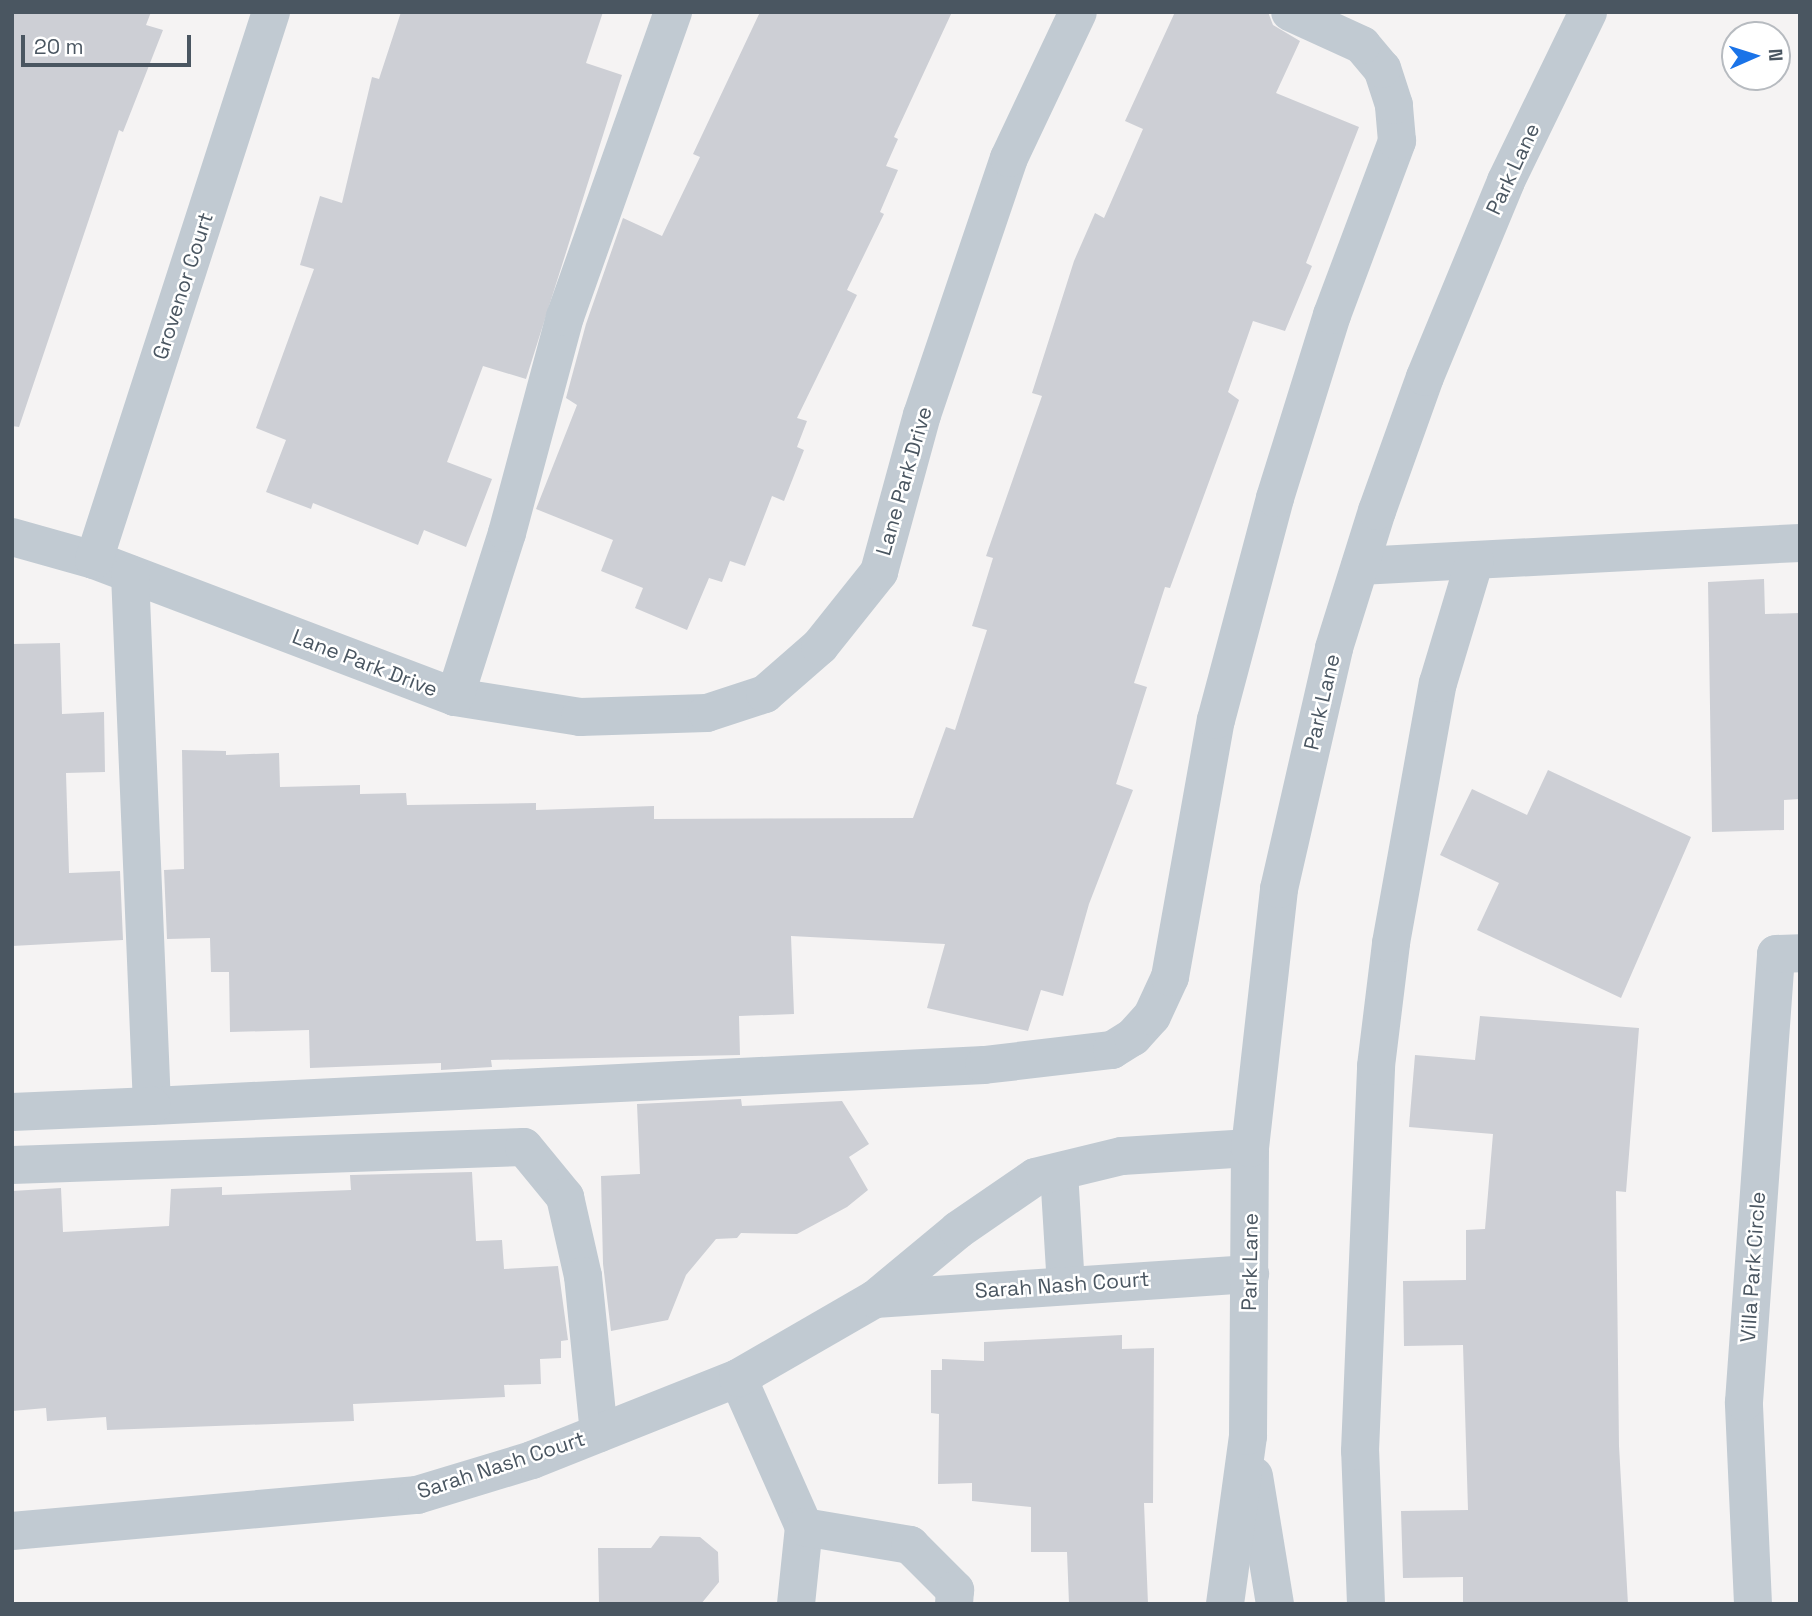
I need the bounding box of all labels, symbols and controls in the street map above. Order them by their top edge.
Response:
scale bar [24,21,194,65]
north arrow [1721,21,1791,91]
text: 20 m [34,33,84,60]
text: N [1763,48,1788,62]
street label: Park Lane [1481,119,1545,219]
street label: Grovenor Court [147,209,219,363]
street label: Lane Park Drive [871,404,937,558]
street label: Lane Park Drive [289,624,441,702]
street label: Park Lane [1299,651,1345,753]
street label: Villa Park Circle [1735,1191,1771,1343]
street label: Park Lane [1237,1213,1263,1311]
street label: Sarah Nash Court [974,1266,1150,1304]
street label: Sarah Nash Court [414,1426,588,1504]

